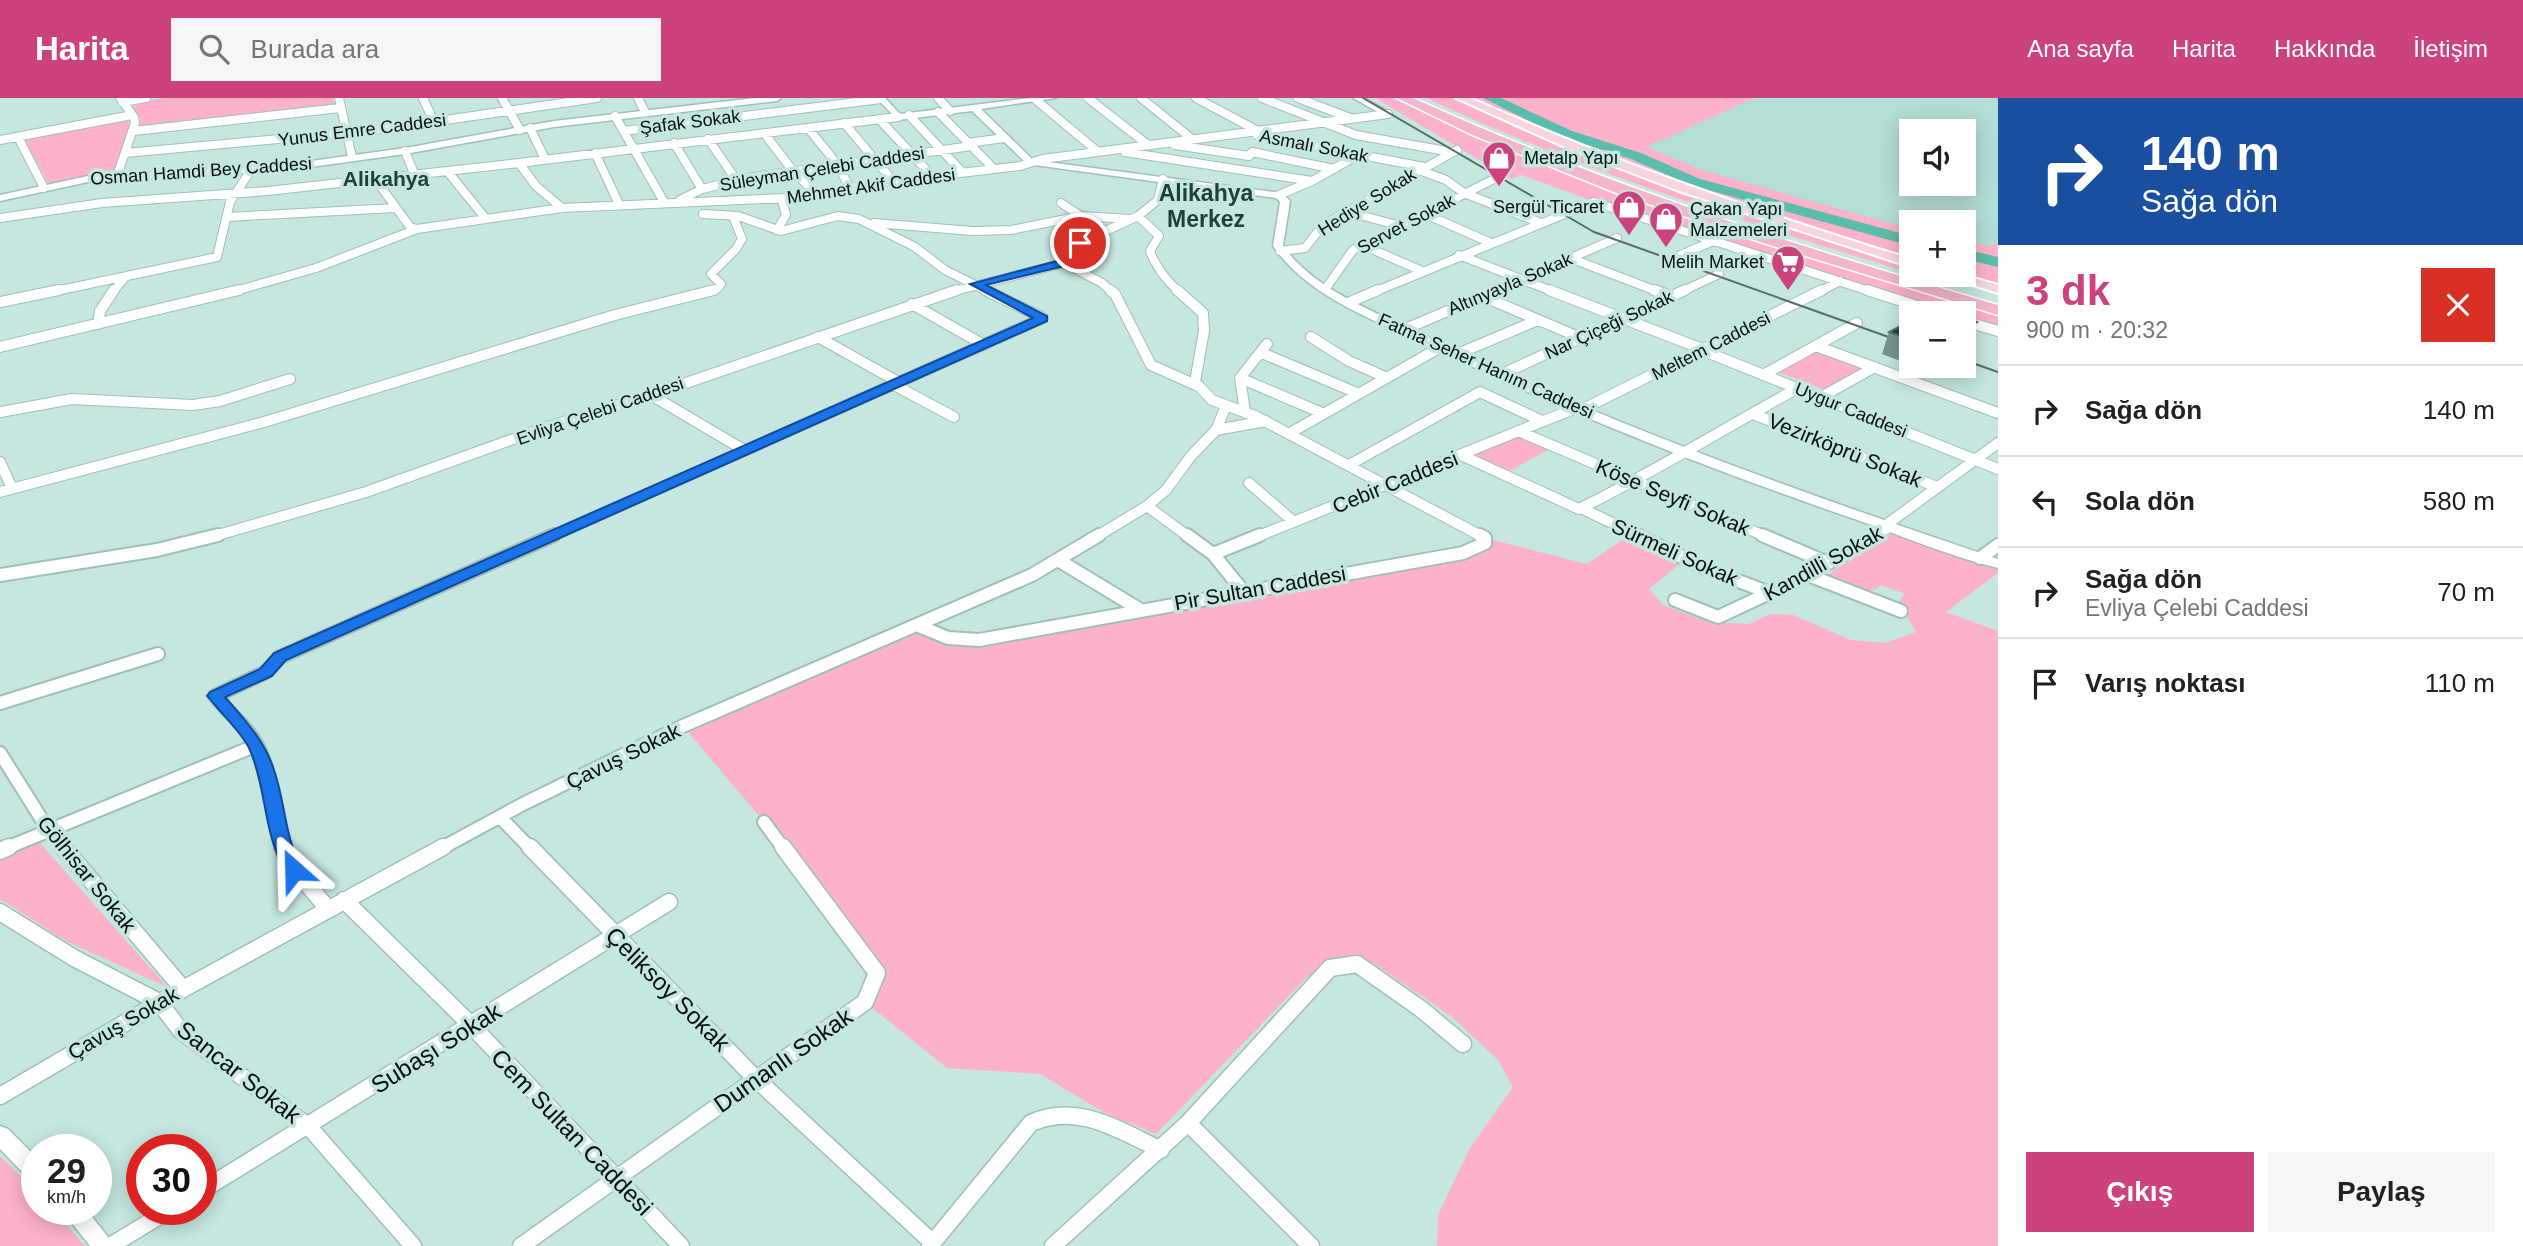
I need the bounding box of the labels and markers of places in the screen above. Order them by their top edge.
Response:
shop icon: Metalp Yapı [1480,139,1518,188]
place label: Metalp Yapı [1524,148,1618,168]
shop icon: Sergül Ticaret [1610,188,1648,237]
place label: Sergül Ticaret [1493,197,1604,217]
place label: Çakan Yapı Malzemeleri [1690,199,1787,240]
shop icon: Çakan Yapı Malzemeleri [1647,200,1685,249]
pin [1050,213,1110,273]
supermarket icon: Melih Market [1769,243,1807,292]
place label: Melih Market [1661,252,1764,272]

